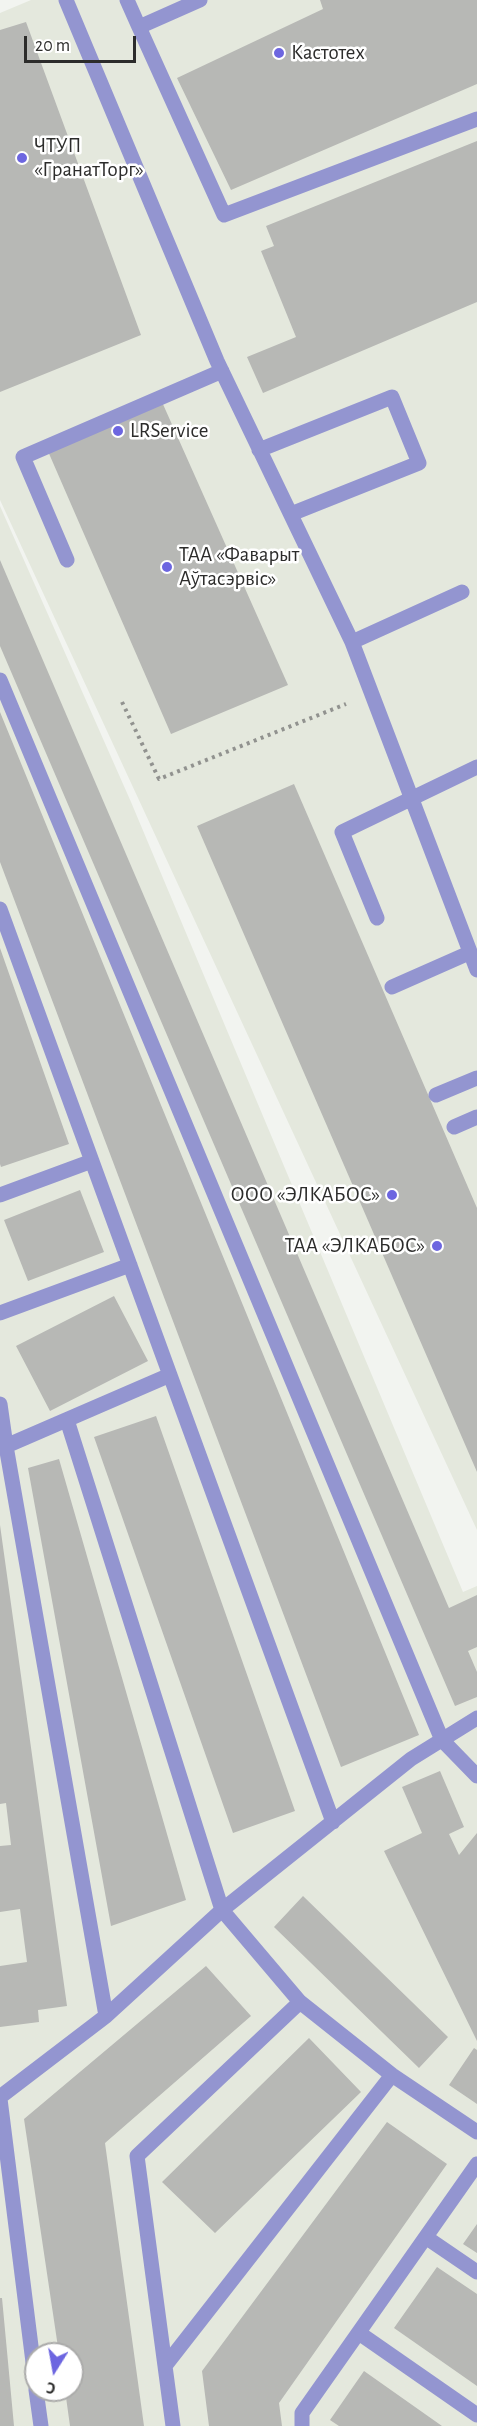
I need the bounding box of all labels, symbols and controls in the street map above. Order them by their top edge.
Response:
scale bar [27,24,140,62]
text: 20 m [35,37,70,55]
place label: Кастотех [291,40,365,66]
marker: Кастотех [272,46,286,60]
place label: ЧТУП «ГранатТорг» [34,133,144,183]
marker: ЧТУП «ГранатТорг» [15,151,29,165]
place label: LRService [130,418,208,444]
marker: LRService [111,424,125,438]
place label: ТАА «Фаварыт Аўтасэрвіс» [179,542,299,592]
marker: ТАА «Фаварыт Аўтасэрвіс» [160,560,174,574]
place label: ООО «ЭЛКАБОС» [231,1182,380,1208]
marker: ООО «ЭЛКАБОС» [385,1188,399,1202]
place label: ТАА «ЭЛКАБОС» [285,1233,425,1259]
marker: ТАА «ЭЛКАБОС» [430,1239,444,1253]
north arrow [24,2342,84,2402]
text: С [45,2379,57,2396]

